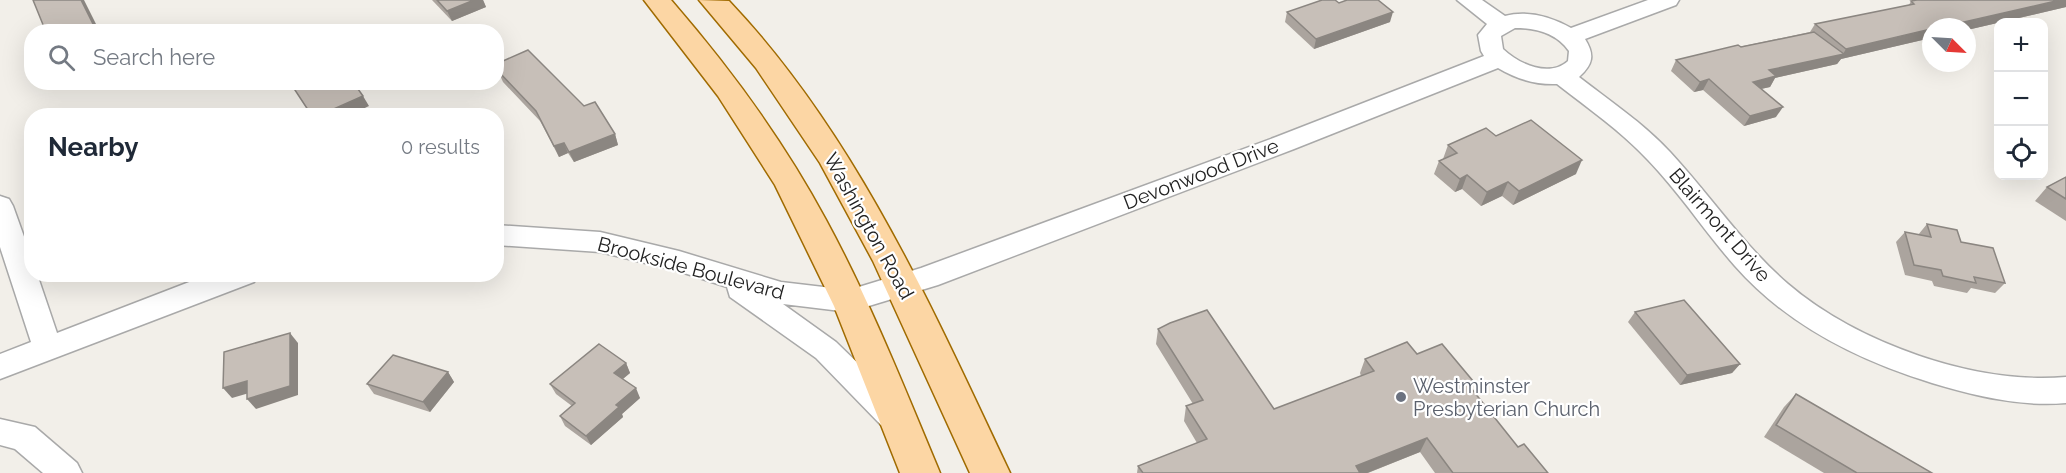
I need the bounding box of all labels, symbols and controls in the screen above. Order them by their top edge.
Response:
north arrow [1922,18,1976,72]
map controls [1994,18,2048,180]
button: + [1994,18,2048,72]
search box [24,24,504,90]
icon: search [45,41,78,74]
text: Search here [93,44,215,70]
button: − [1994,72,2048,126]
button: locate [1994,126,2048,180]
text: Nearby [48,132,138,162]
street label: Devonwood Drive [1120,133,1282,215]
text: 0 results [401,135,480,159]
street label: Washington Road [819,149,919,303]
street label: Blairmont Drive [1664,163,1776,287]
street label: Brookside Boulevard [595,232,787,304]
place label: Westminster Presbyterian Church [1413,374,1600,421]
marker: Westminster Presbyterian Church [1394,390,1408,404]

